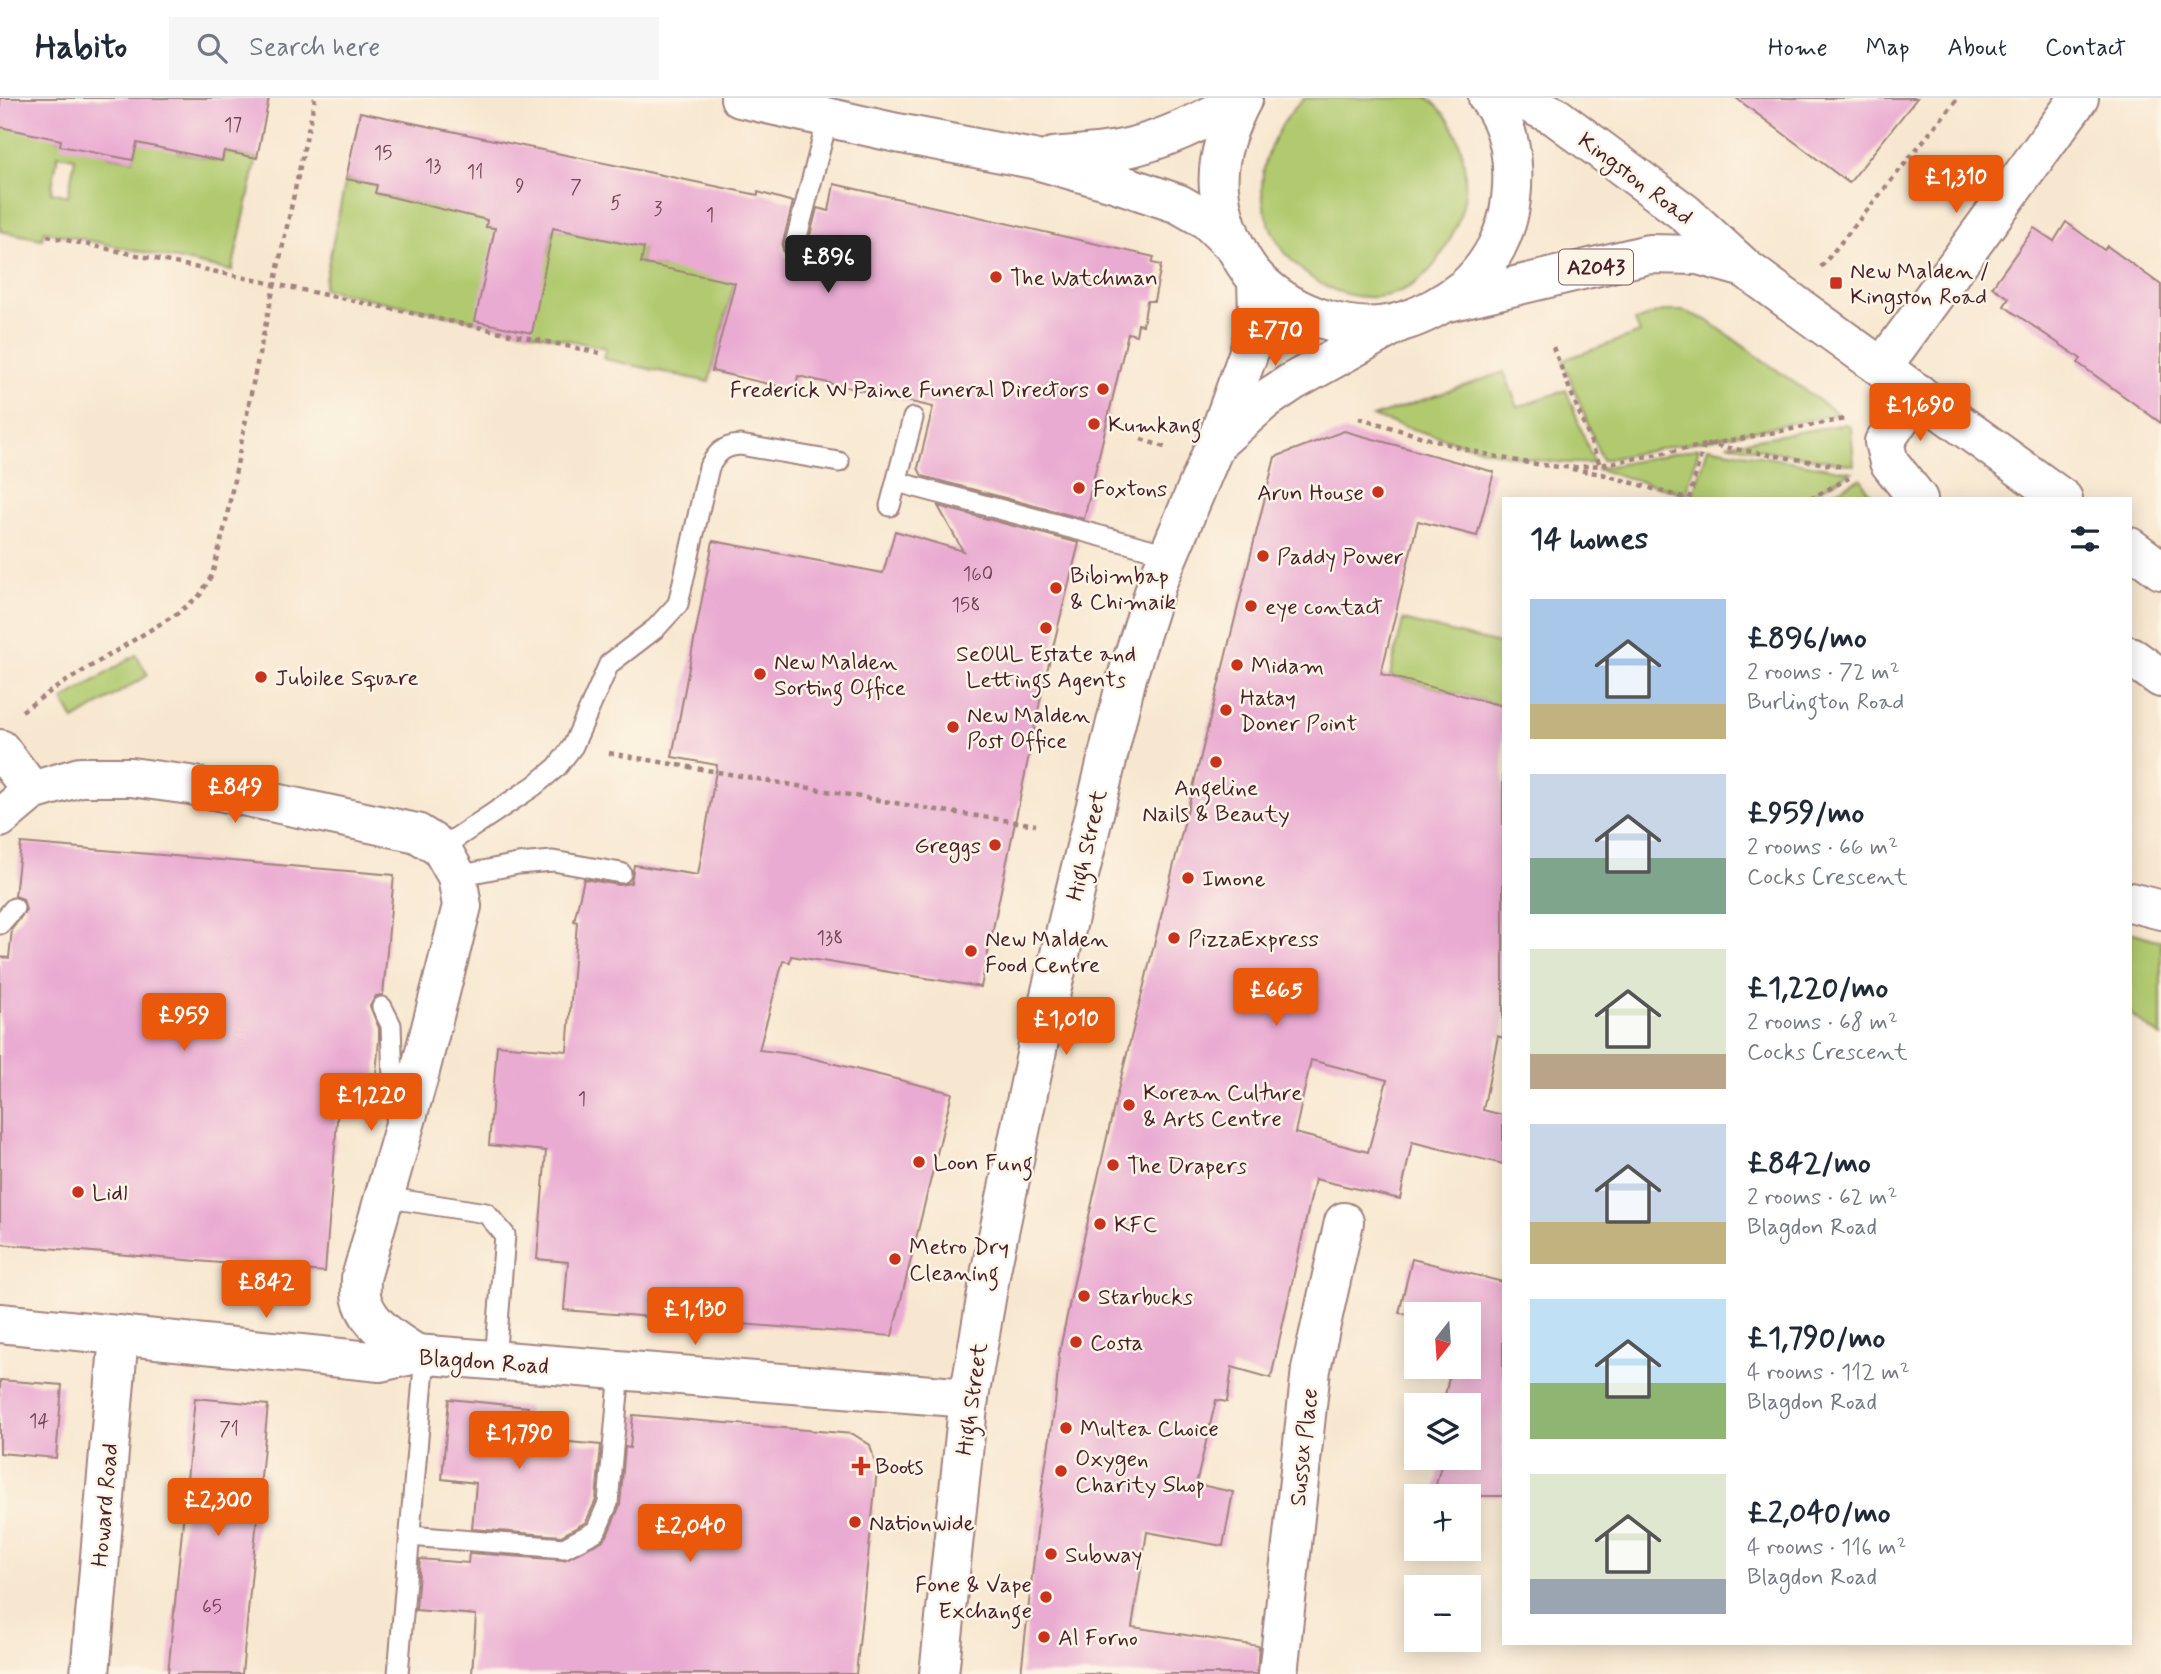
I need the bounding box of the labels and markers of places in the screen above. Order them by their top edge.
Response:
pin: £1,310 [1899,156,2013,215]
pin: £896 [787,236,869,295]
place label: New Malden / Kingston Road [1850,257,1990,315]
place label: The Watchman [1010,264,1158,294]
marker: The Watchman [988,269,1004,285]
marker: New Malden / Kingston Road [1828,275,1844,291]
pin: £770 [1234,308,1316,368]
place label: Frederick W Paine Funeral Directors [730,376,1089,406]
marker: Frederick W Paine Funeral Directors [1095,381,1111,397]
pin: £1,690 [1863,384,1977,443]
place label: Kumkang [1108,411,1202,443]
marker: Kumkang [1086,416,1102,432]
place label: Foxtons [1093,475,1167,505]
place label: Arun House [1257,479,1364,509]
marker: Foxtons [1071,480,1087,496]
marker: Arun House [1370,484,1386,500]
place label: Paddy Power [1277,543,1404,573]
marker: Paddy Power [1255,548,1271,564]
place label: Bibimbap & Chimaik [1070,562,1176,618]
marker: Bibimbap & Chimaik [1048,580,1064,596]
place label: eye contact [1265,593,1383,623]
marker: eye contact [1243,598,1259,614]
marker: SeOUL Estate and Lettings Agents [1038,620,1054,636]
place label: SeOUL Estate and Lettings Agents [956,640,1136,698]
place label: New Malden Sorting Office [774,648,906,706]
place label: Midam [1251,652,1324,682]
marker: Midam [1229,657,1245,673]
place label: Jubilee Square [275,664,418,694]
marker: New Malden Sorting Office [752,666,768,682]
marker: Jubilee Square [253,669,269,685]
place label: Hatay Doner Point [1240,684,1357,740]
place label: New Malden Post Office [967,701,1090,757]
marker: Hatay Doner Point [1218,702,1234,718]
marker: New Malden Post Office [945,719,961,735]
marker: Angeline Nails & Beauty [1208,754,1224,770]
pin: £849 [194,766,276,825]
place label: Angeline Nails & Beauty [1142,774,1290,830]
place label: Greggs [914,832,981,864]
marker: Greggs [987,837,1003,853]
place label: Imone [1202,865,1266,895]
marker: Imone [1180,870,1196,886]
place label: New Malden Food Centre [985,925,1108,981]
place label: PizzaExpress [1188,925,1319,955]
marker: PizzaExpress [1166,930,1182,946]
marker: New Malden Food Centre [963,943,979,959]
pin: £665 [1235,968,1317,1028]
pin: £959 [143,993,225,1053]
pin: £1,010 [1009,998,1123,1057]
pin: £1,220 [314,1074,428,1133]
place label: Korean Culture & Arts Centre [1143,1079,1302,1135]
marker: Korean Culture & Arts Centre [1121,1097,1137,1113]
place label: Loon Fung [933,1149,1033,1181]
place label: The Drapers [1127,1152,1247,1182]
marker: Loon Fung [911,1154,927,1170]
marker: The Drapers [1105,1157,1121,1173]
place label: Lidl [92,1179,128,1209]
marker: Lidl [70,1184,86,1200]
place label: KFC [1114,1211,1158,1241]
marker: KFC [1092,1216,1108,1232]
place label: Metro Dry Cleaning [909,1233,1009,1291]
marker: Metro Dry Cleaning [887,1251,903,1267]
pin: £842 [225,1260,307,1320]
place label: Starbucks [1098,1283,1193,1313]
pin: £1,130 [638,1288,752,1347]
marker: Starbucks [1076,1288,1092,1304]
place label: Costa [1090,1329,1143,1359]
marker: Costa [1068,1334,1084,1350]
pin: £1,790 [462,1412,576,1471]
place label: Multea Choice [1080,1415,1219,1445]
marker: Multea Choice [1058,1420,1074,1436]
place label: Oxygen Charity Shop [1075,1445,1205,1501]
place label: Boots [875,1453,924,1483]
marker: Boots [853,1458,869,1474]
marker: Oxygen Charity Shop [1053,1463,1069,1479]
pin: £2,300 [161,1478,275,1538]
pin: £2,040 [633,1504,747,1564]
place label: Nationwide [869,1509,975,1539]
marker: Nationwide [847,1514,863,1530]
place label: Subway [1065,1541,1142,1571]
marker: Subway [1043,1546,1059,1562]
place label: Fone & Vape Exchange [915,1571,1032,1629]
marker: Fone & Vape Exchange [1038,1589,1054,1605]
place label: Al Forno [1058,1624,1138,1654]
marker: Al Forno [1036,1629,1052,1645]

